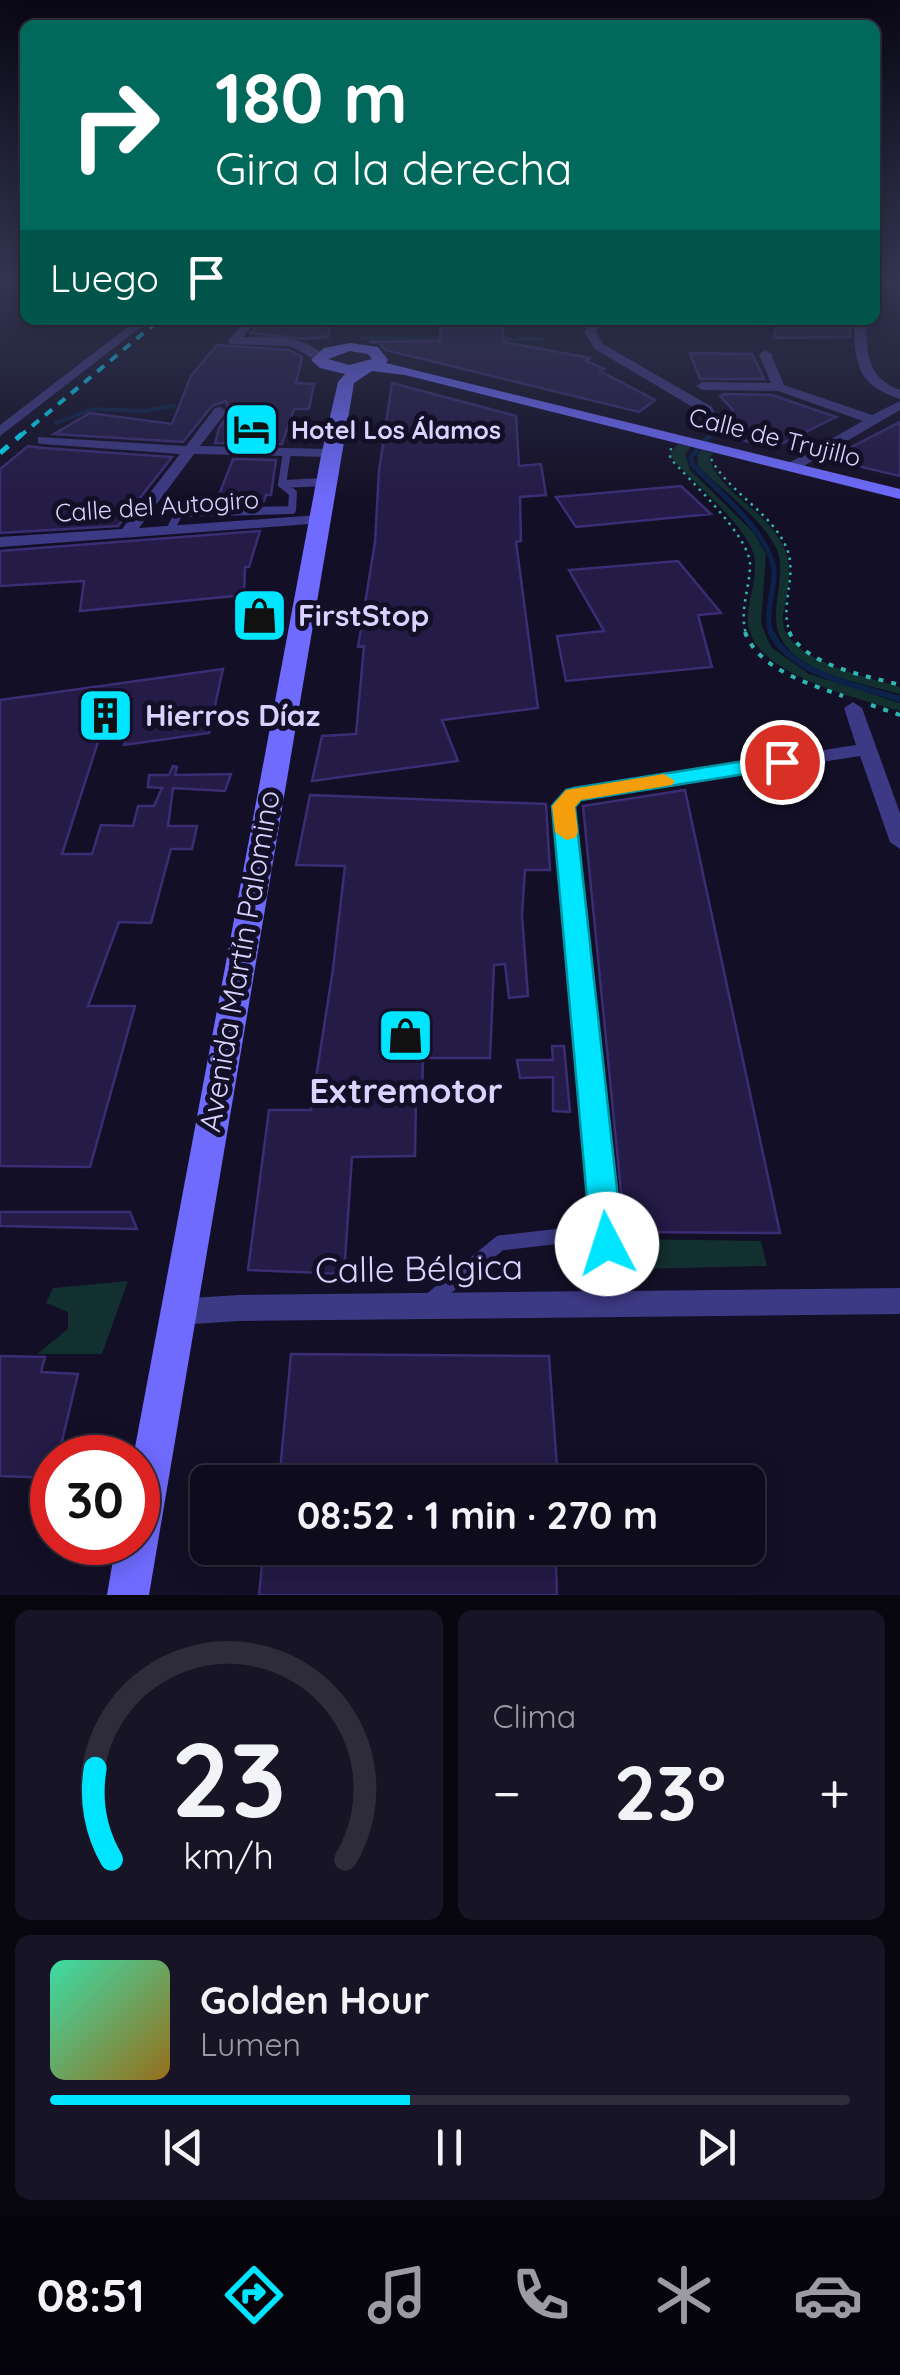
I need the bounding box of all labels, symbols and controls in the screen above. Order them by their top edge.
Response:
text: 180 m [215,53,408,141]
icon: right [50,60,180,190]
text: Gira a la derecha [215,140,572,196]
icon: arrive [179,250,234,305]
text: Luego [50,254,159,302]
hotel icon: Hotel Los Álamos [222,400,282,460]
street label: Calle de Trujillo [686,400,864,473]
place label: Hotel Los Álamos [291,414,501,445]
street label: Calle del Autogiro [54,483,260,528]
shop icon: FirstStop [229,586,289,646]
place label: FirstStop [298,596,429,634]
building icon: Hierros Díaz [76,686,136,746]
place label: Hierros Díaz [145,696,320,734]
pin [740,720,825,805]
icon: arrive [755,735,810,790]
street label: Avenida Martín Palomino [190,787,288,1135]
shop icon: Extremotor [376,1005,436,1065]
place label: Extremotor [309,1068,503,1112]
position arrow [555,1192,659,1296]
street label: Calle Bélgica [315,1244,523,1292]
speed limit sign: 30 [30,1435,160,1565]
text: 08:52 · 1 min · 270 m [297,1491,658,1539]
text: Clima [493,1696,576,1736]
text: 23 [171,1713,286,1843]
text: 23° [614,1745,726,1839]
text: − [493,1758,521,1827]
text: + [819,1758,850,1827]
text: km/h [183,1833,274,1878]
text: Golden Hour [200,1976,429,2024]
text: Lumen [200,2024,301,2064]
icon: previous [156,2120,211,2175]
icon: pause [422,2120,477,2175]
icon: next [689,2120,744,2175]
icon: directions [219,2260,289,2330]
icon: music [362,2260,432,2330]
icon: phone [506,2260,576,2330]
icon: climate [649,2260,719,2330]
icon: car [793,2260,863,2330]
text: 08:51 [37,2267,145,2323]

